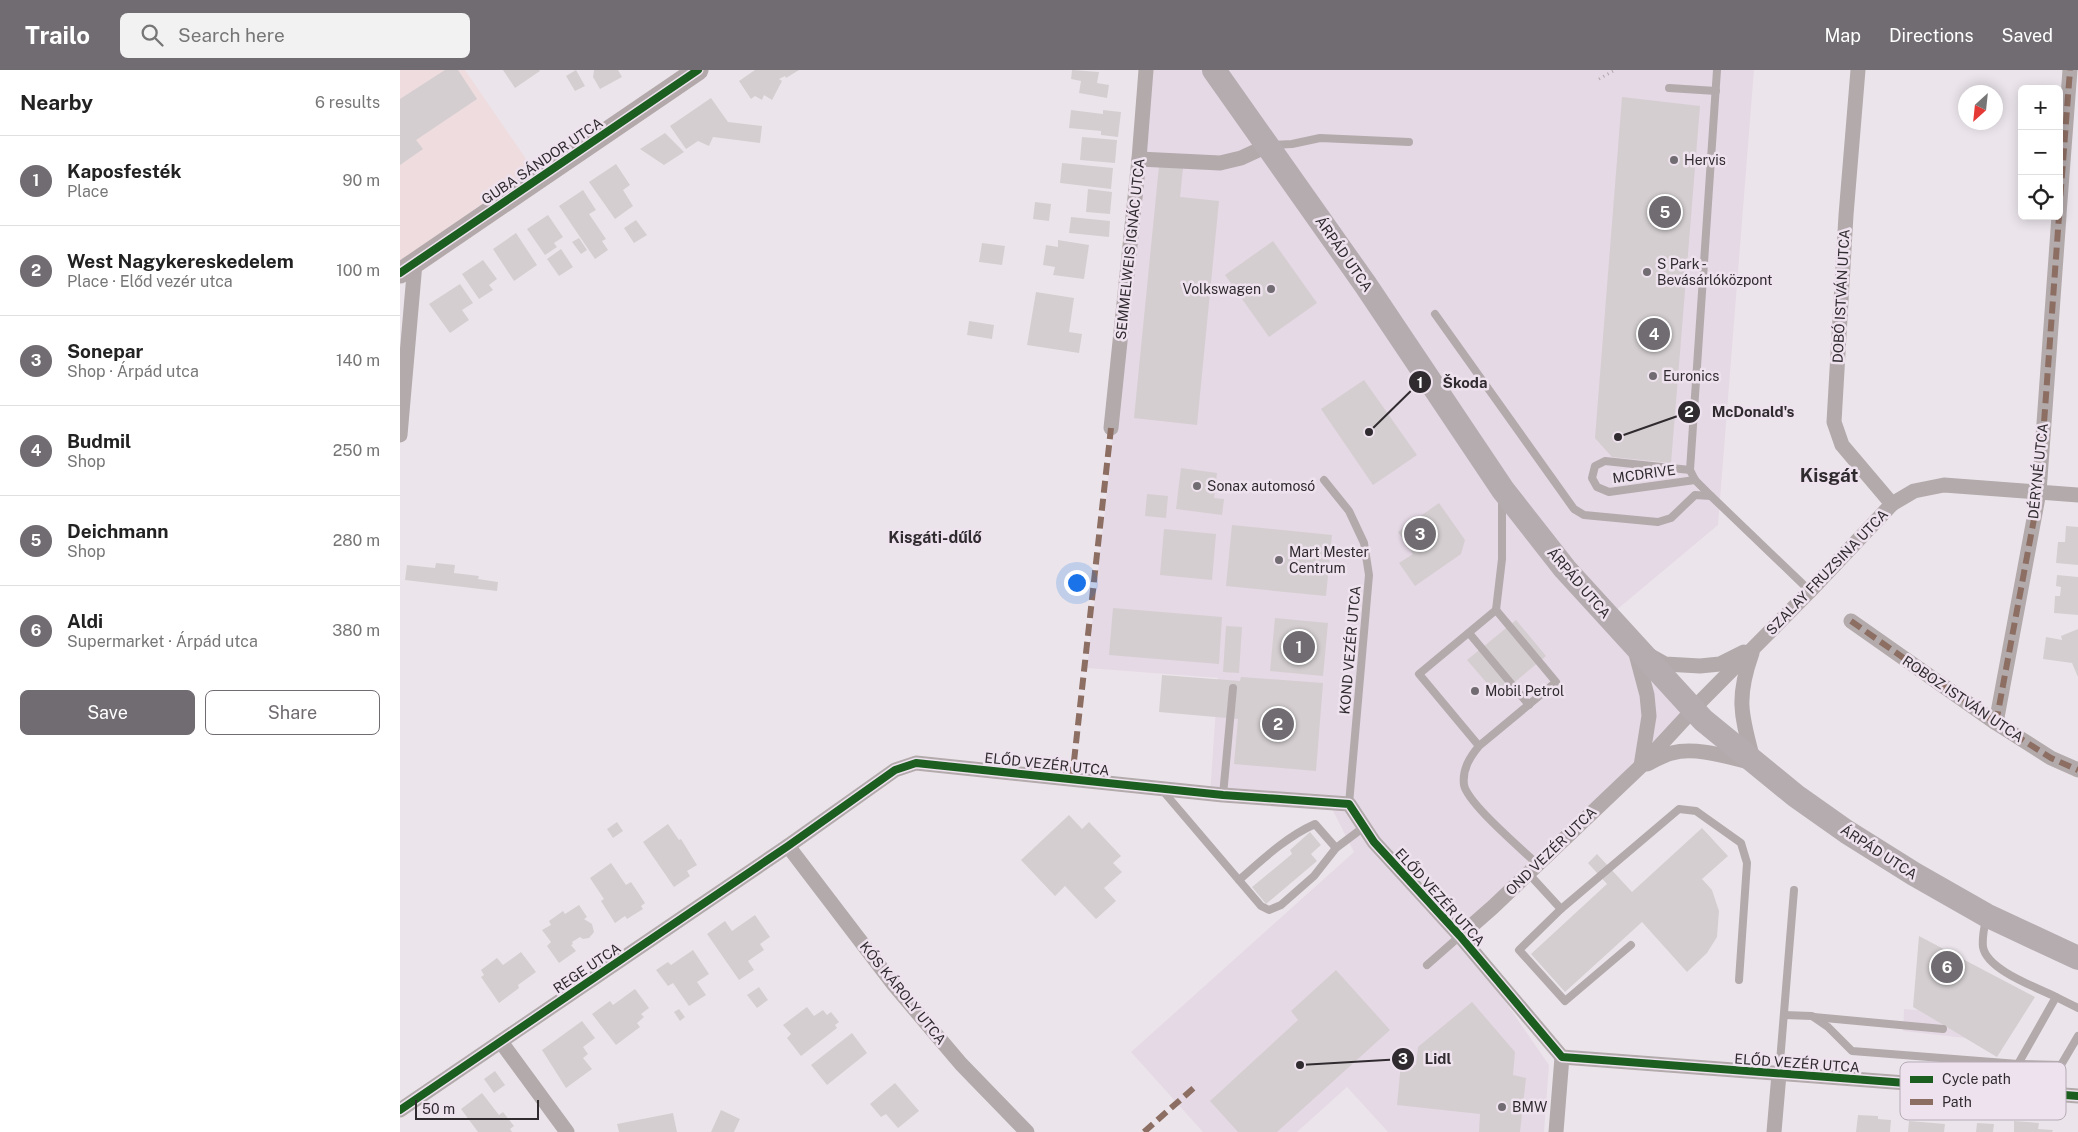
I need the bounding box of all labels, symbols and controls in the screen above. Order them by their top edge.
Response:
search box [120,13,470,58]
text: Trailo [25,21,90,49]
icon: search [138,21,166,49]
text: Search here [178,24,285,46]
text: Map [1824,25,1861,46]
text: Directions [1889,25,1974,46]
text: Saved [2002,25,2053,46]
north arrow [1958,85,2003,130]
map controls [2018,85,2063,220]
button: + [2018,85,2063,130]
text: Nearby [20,90,93,115]
text: 6 results [315,93,380,112]
street label: GUBA SÁNDOR UTCA [478,114,606,208]
button: − [2018,130,2063,175]
place label: Hervis [1684,152,1726,168]
marker: Hervis [1668,154,1680,166]
street label: SEMMELWEIS IGNÁC UTCA [1112,157,1147,341]
text: Kaposfesték [67,160,182,182]
text: 1 [33,171,39,190]
text: 90 m [343,171,380,190]
button: locate [2018,175,2063,220]
text: Place [67,182,109,201]
pin: 5 [1649,193,1681,231]
street label: ÁRPÁD UTCA [1312,213,1377,295]
street label: DOBÓ ISTVÁN UTCA [1828,228,1853,363]
text: West Nagykereskedelem [67,250,294,272]
place label: S Park - Bevásárlóközpont [1657,256,1772,288]
text: 2 [31,261,41,280]
text: 100 m [336,261,380,280]
marker: S Park - Bevásárlóközpont [1641,266,1653,278]
text: Place · Előd vezér utca [67,272,233,291]
place label: Volkswagen [1182,281,1261,297]
marker: Volkswagen [1265,283,1277,295]
pin: 4 [1638,315,1670,353]
text: Sonepar [67,340,143,362]
text: 3 [31,351,41,370]
text: 140 m [336,351,380,370]
text: Shop · Árpád utca [67,362,199,381]
callout: Škoda [1408,367,1497,397]
place label: Euronics [1663,368,1719,384]
marker: Euronics [1647,370,1659,382]
text: 1 [1417,374,1423,391]
text: Škoda [1443,374,1487,391]
callout: McDonald's [1676,397,1804,427]
text: 2 [1684,403,1694,420]
text: McDonald's [1712,403,1794,420]
street label: DÉRYNÉ UTCA [2024,422,2051,520]
text: Budmil [67,430,131,452]
text: 4 [31,441,41,460]
text: 250 m [333,441,380,460]
text: Shop [67,452,106,471]
street label: MCDRIVE [1612,462,1676,486]
district label: Kisgát [1800,464,1858,486]
place label: Sonax automosó [1207,478,1315,494]
marker: Sonax automosó [1191,480,1203,492]
street label: SZALAY FRUZSINA UTCA [1763,506,1891,638]
pin: 3 [1404,515,1436,553]
text: Deichmann [67,520,169,542]
district label: Kisgáti-dűlő [888,528,983,547]
text: 5 [31,531,41,550]
text: 280 m [333,531,380,550]
text: Shop [67,542,106,561]
place label: Mart Mester Centrum [1289,544,1369,576]
street label: ÁRPÁD UTCA [1544,544,1615,621]
marker: Mart Mester Centrum [1273,554,1285,566]
your location [1064,570,1090,596]
street label: KOND VEZÉR UTCA [1335,585,1364,715]
text: Aldi [67,610,103,632]
text: 6 [31,621,41,640]
text: 380 m [332,621,380,640]
pin: 1 [1283,628,1315,666]
text: Supermarket · Árpád utca [67,632,258,651]
street label: ROBOZ ISTVÁN UTCA [1900,652,2027,745]
place label: Mobil Petrol [1485,683,1564,699]
marker: Mobil Petrol [1469,685,1481,697]
button: Save [20,690,195,735]
button: Share [205,690,380,735]
pin: 2 [1262,705,1294,743]
street label: ELŐD VEZÉR UTCA [984,747,1111,779]
street label: OND VEZÉR UTCA [1502,803,1600,898]
street label: ÁRPÁD UTCA [1838,821,1921,883]
street label: ELŐD VEZÉR UTCA [1392,844,1490,949]
street label: KÓS KÁROLY UTCA [857,937,951,1048]
street label: REGE UTCA [550,940,624,996]
pin: 6 [1931,948,1963,986]
callout: Lidl [1390,1044,1462,1074]
street label: ELŐD VEZÉR UTCA [1734,1049,1860,1075]
text: 3 [1398,1050,1408,1067]
text: Lidl [1425,1050,1451,1067]
legend [1900,1062,2066,1120]
text: Cycle path [1942,1071,2011,1087]
text: Path [1942,1094,1972,1110]
scale bar [415,1097,539,1120]
place label: BMW [1512,1099,1548,1115]
text: 50 m [422,1101,455,1117]
marker: BMW [1496,1101,1508,1113]

